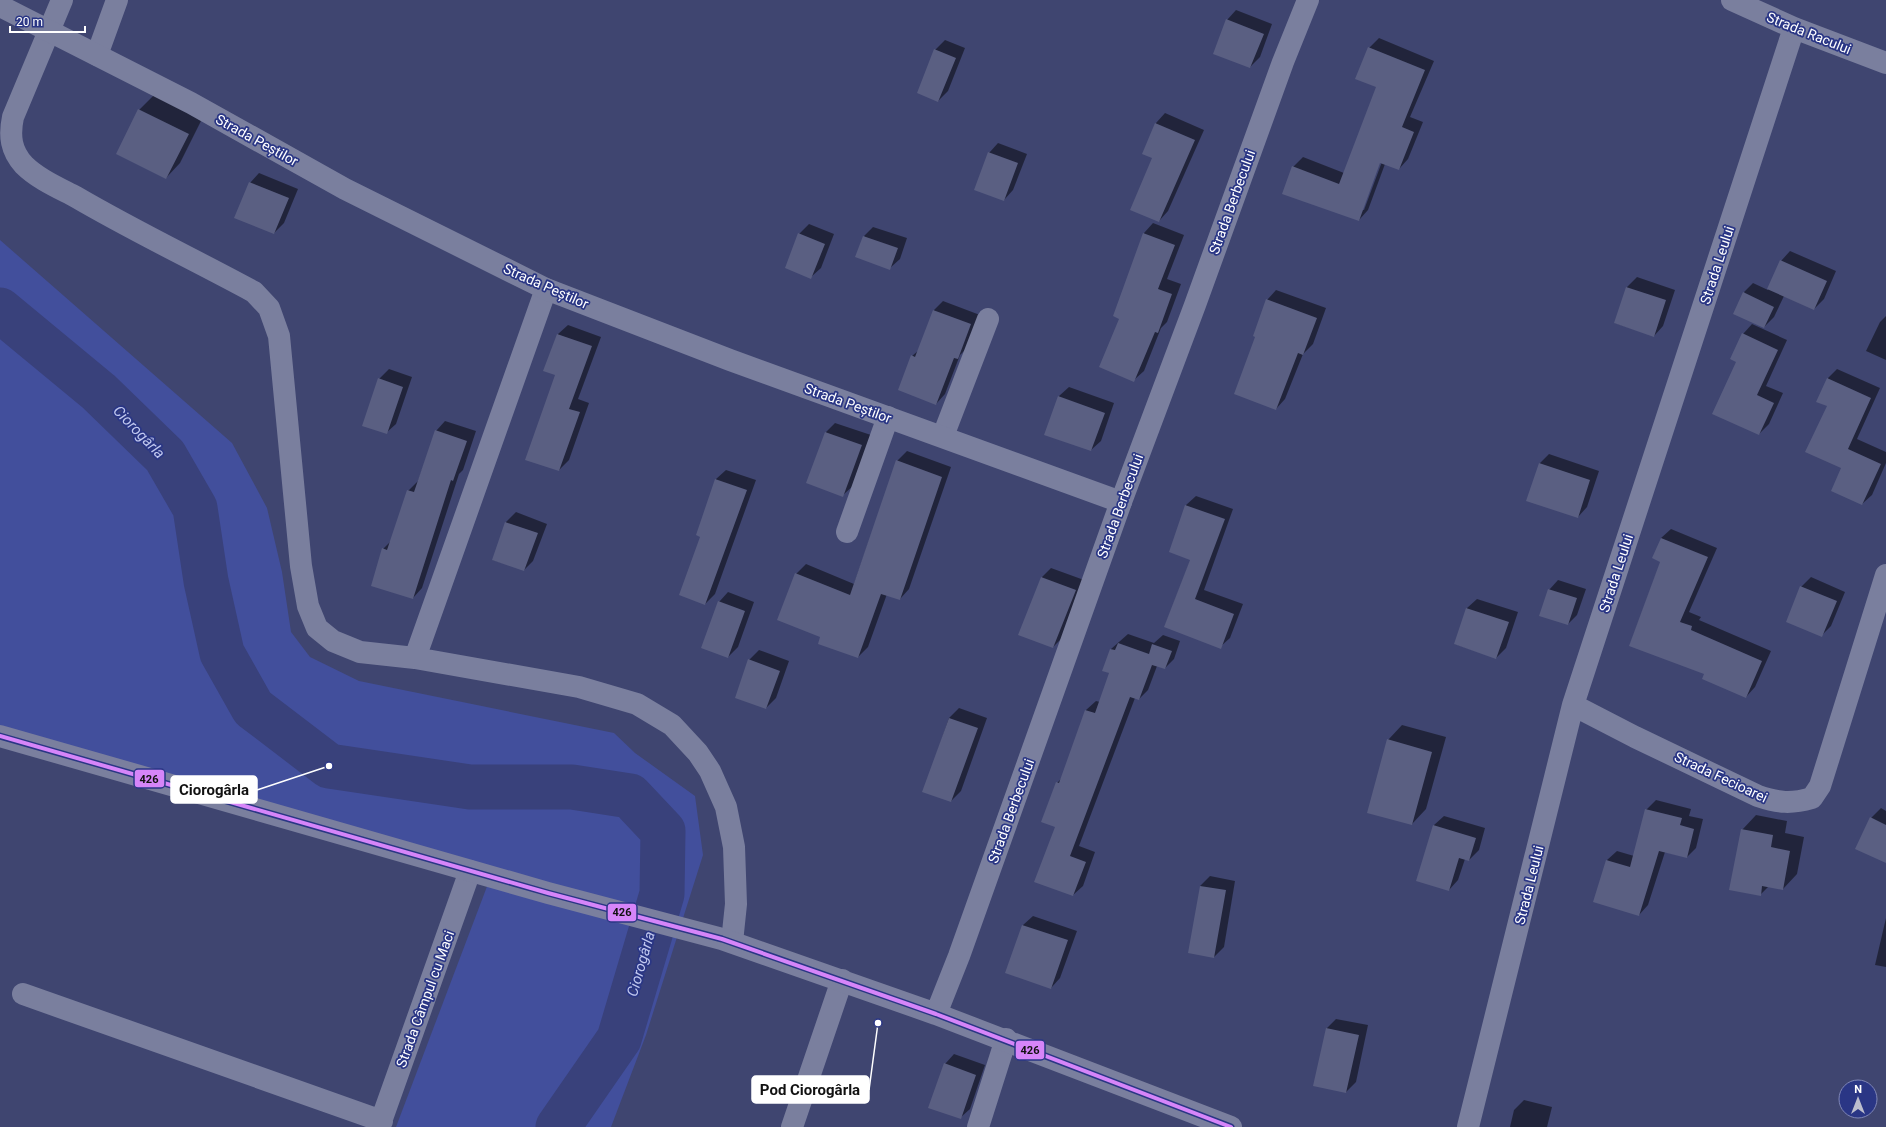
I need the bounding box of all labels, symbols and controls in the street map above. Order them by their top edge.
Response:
scale bar [10,8,85,34]
street label: Strada Racului [1764,9,1854,57]
text: 20 m [16,15,43,29]
street label: Strada Peștilor [213,111,301,170]
street label: Strada Berbecului [1206,148,1258,256]
street label: Strada Leului [1697,224,1737,306]
street label: Strada Peștilor [501,260,591,313]
street label: Strada Peștilor [802,380,894,427]
water label: Ciorogârla [109,402,169,462]
street label: Strada Berbecului [1094,452,1146,560]
street label: Strada Leului [1596,532,1636,614]
street label: Strada Fecioarei [1672,748,1770,806]
street label: Strada Berbecului [985,757,1037,865]
line badge: 426 [134,769,165,788]
text: 426 [140,773,158,786]
callout: Ciorogârla [171,776,257,803]
text: Ciorogârla [179,781,249,799]
street label: Strada Leului [1511,844,1547,926]
line badge: 426 [607,903,637,922]
text: 426 [613,906,631,919]
street label: Strada Câmpul cu Maci [393,928,457,1070]
water label: Ciorogârla [623,929,659,999]
line badge: 426 [1015,1040,1045,1060]
text: 426 [1021,1044,1039,1057]
callout: Pod Ciorogârla [752,1076,869,1103]
north arrow [1838,1079,1878,1119]
text: Pod Ciorogârla [760,1081,860,1099]
text: N [1854,1083,1862,1096]

